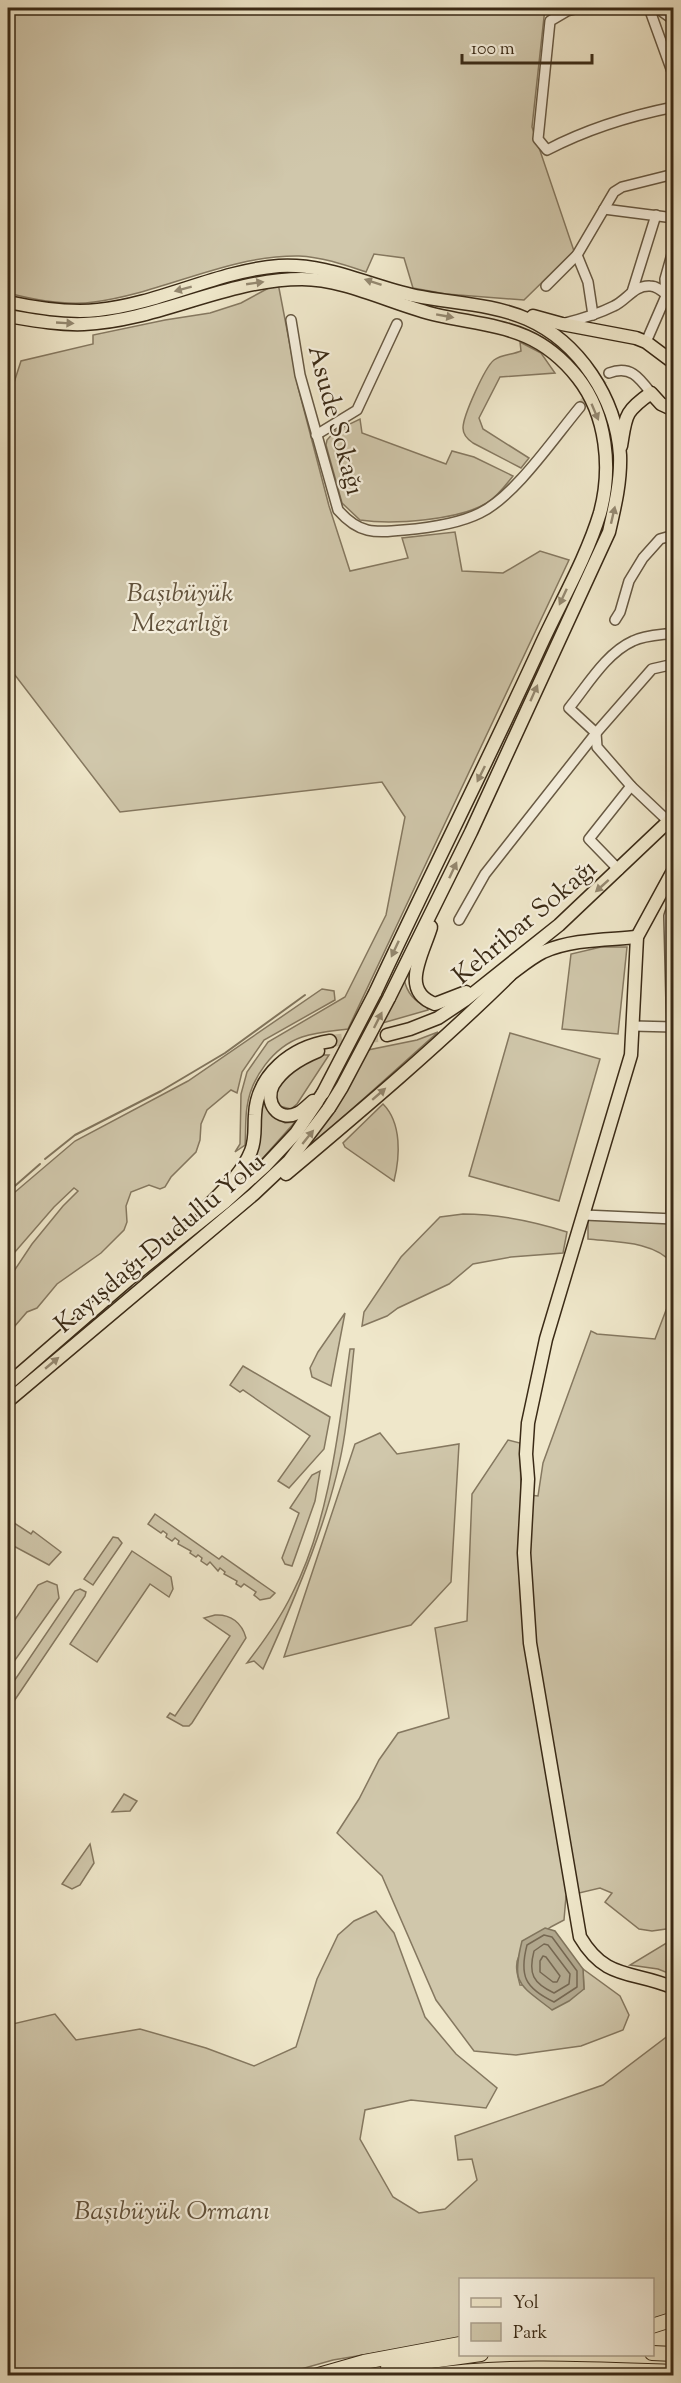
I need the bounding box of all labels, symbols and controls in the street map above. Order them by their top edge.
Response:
scale bar [462,27,592,65]
text: 100 m [471,37,515,63]
one-way arrow [364,277,382,286]
one-way arrow [246,279,265,288]
one-way arrow [174,285,192,294]
one-way arrow [436,312,455,321]
one-way arrow [56,319,75,328]
street label: Asude Sokağı [297,342,372,500]
one-way arrow [591,403,600,421]
one-way arrow [608,506,618,524]
park label: Başıbüyük Mezarlığı [127,576,233,643]
one-way arrow [558,589,568,607]
one-way arrow [529,684,539,702]
one-way arrow [477,766,486,783]
street label: Kehribar Sokağı [445,851,606,994]
one-way arrow [448,862,457,879]
one-way arrow [594,879,609,893]
one-way arrow [391,941,400,958]
one-way arrow [373,1011,382,1028]
one-way arrow [372,1087,387,1100]
one-way arrow [302,1129,315,1145]
street label: Kayışdağı Dudullu Yolu [47,1145,274,1343]
one-way arrow [44,1356,60,1369]
park label: Başıbüyük Ormanı [74,2194,270,2231]
legend [459,2278,654,2356]
text: Yol [513,2291,539,2317]
text: Park [513,2321,548,2347]

